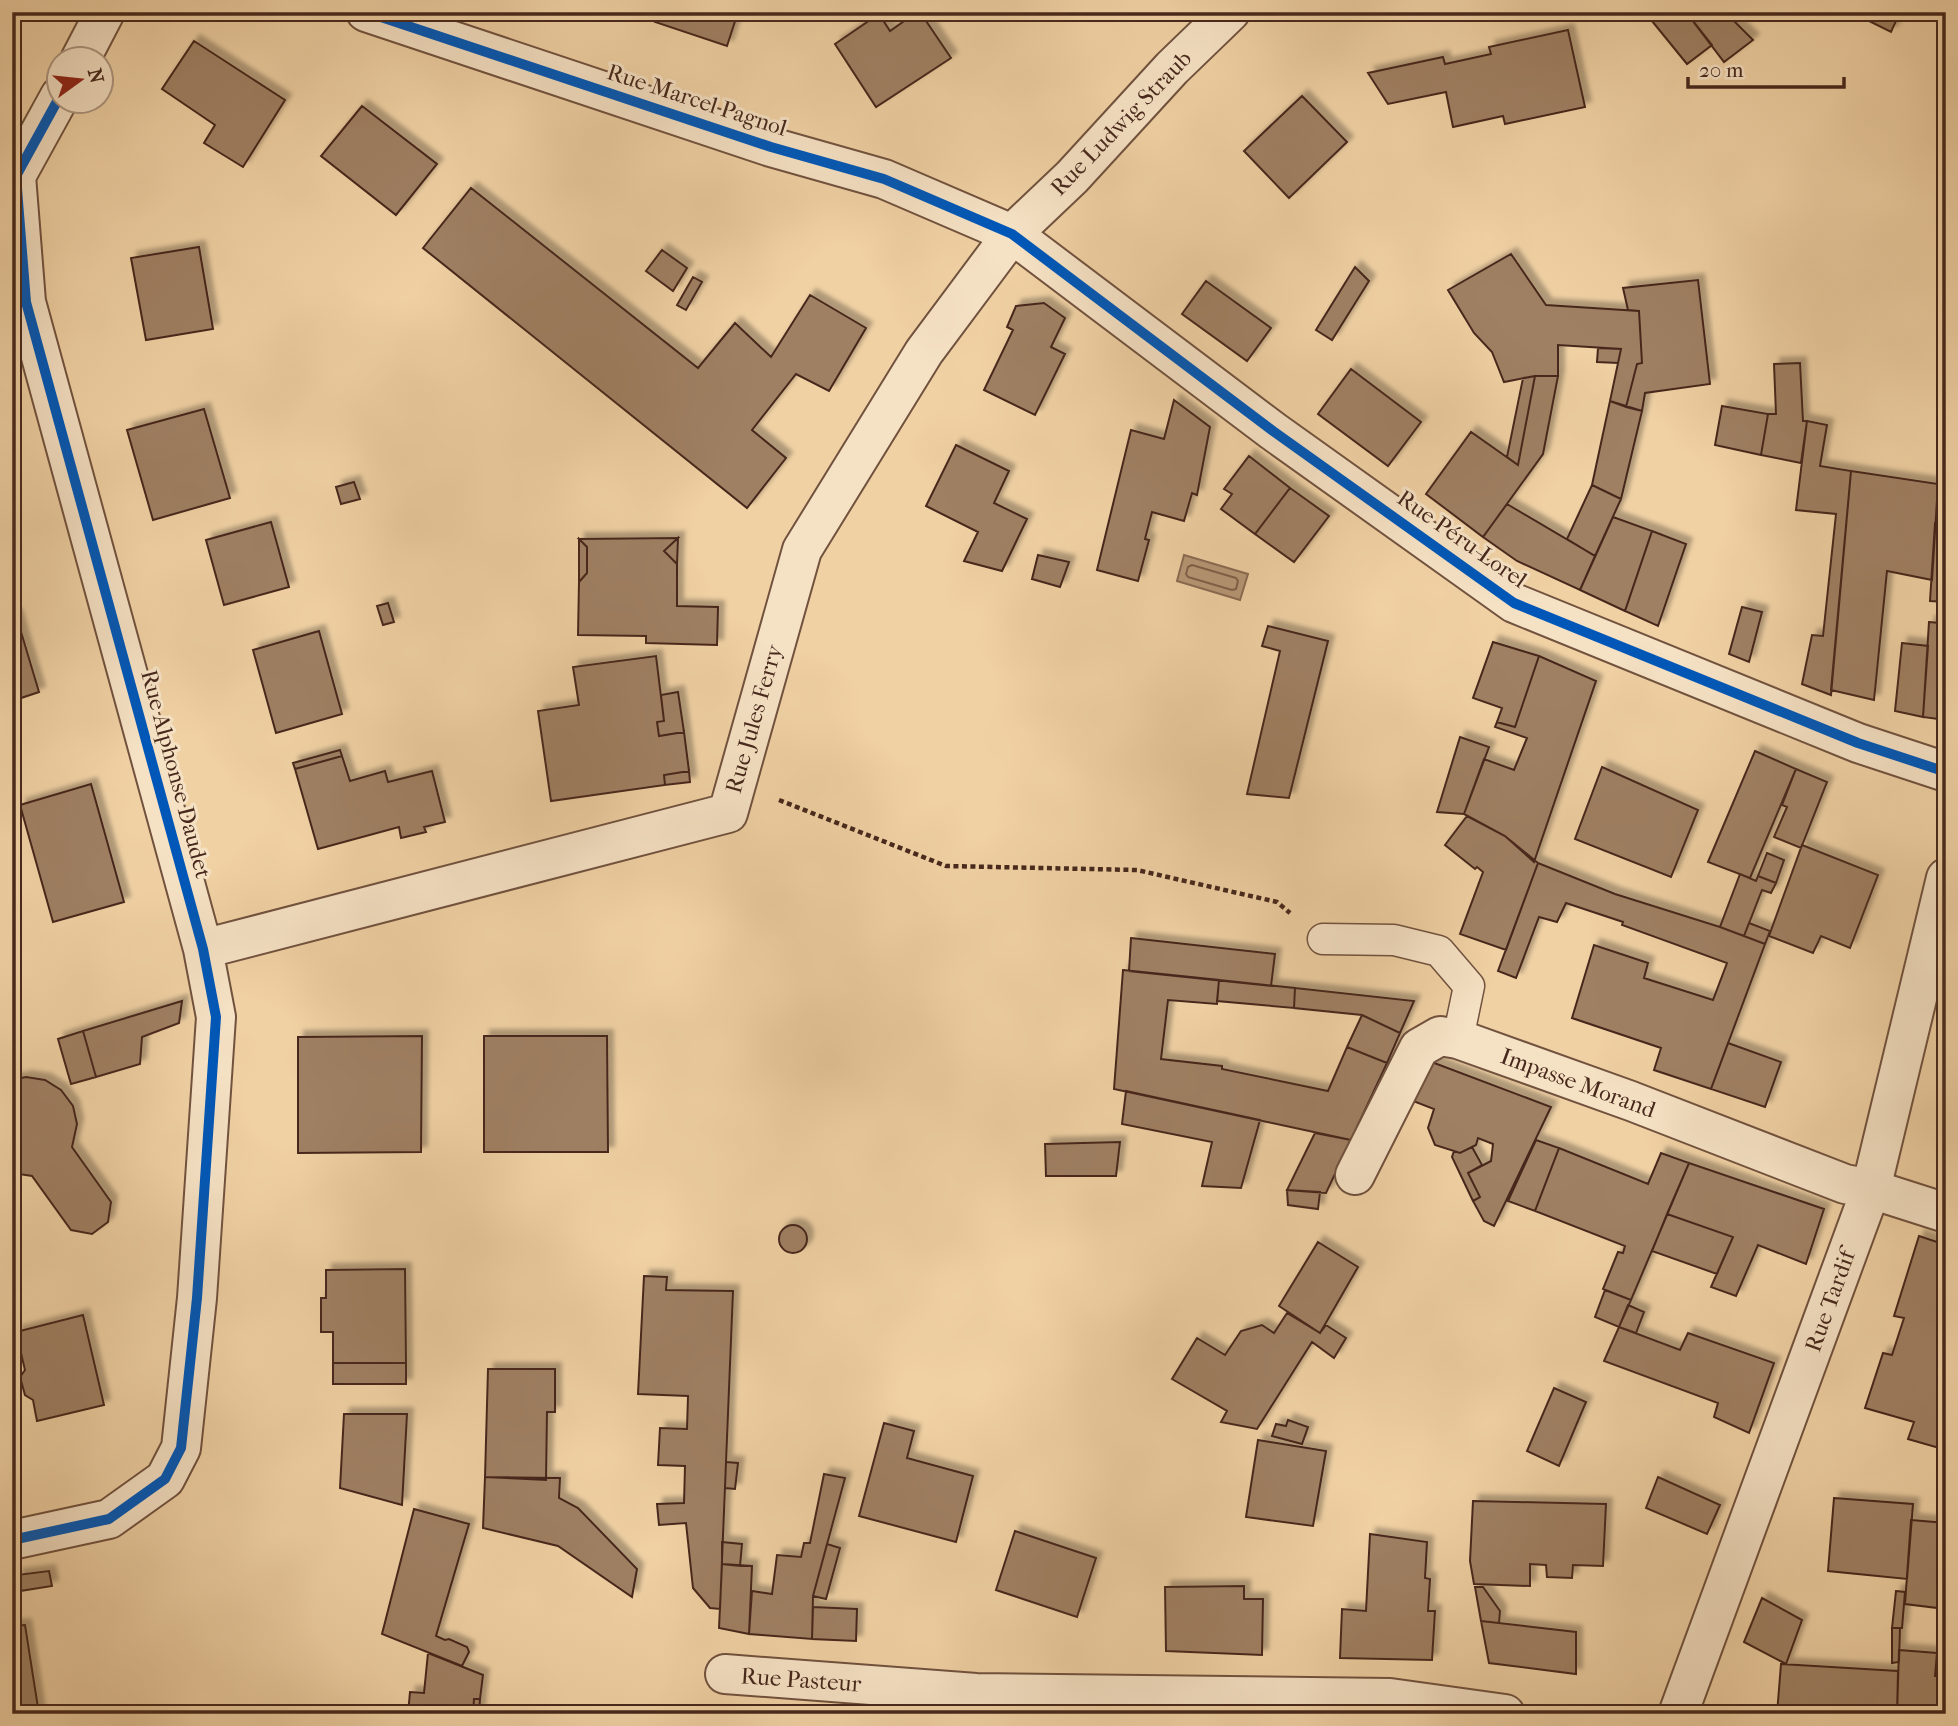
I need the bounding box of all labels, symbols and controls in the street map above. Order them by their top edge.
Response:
street label: Rue Ludwig Straub [1045,45,1197,201]
north arrow [46,46,116,116]
scale bar [1688,46,1844,90]
street label: Rue Marcel Pagnol [604,58,791,142]
text: 20 m [1699,58,1744,82]
text: N [83,66,108,86]
street label: Rue Péru-Lorel [1392,484,1532,594]
street label: Rue Jules Ferry [720,641,788,796]
street label: Rue Alphonse Daudet [135,667,217,881]
street label: Impasse Morand [1497,1042,1660,1124]
street label: Rue Tardif [1799,1242,1862,1355]
street label: Rue Pasteur [740,1662,862,1698]

